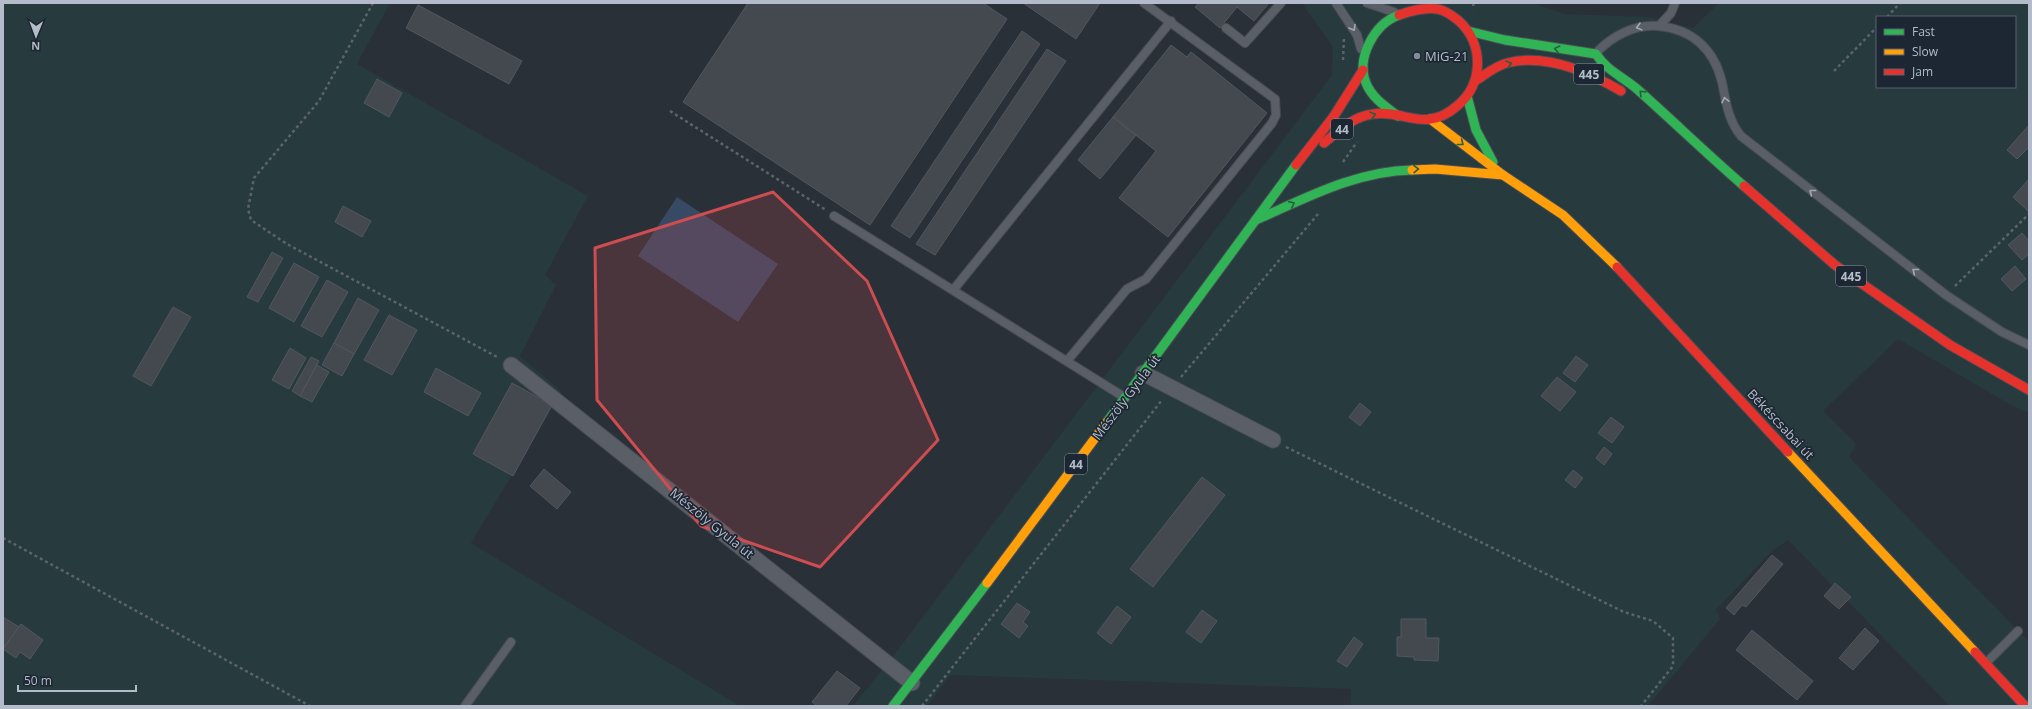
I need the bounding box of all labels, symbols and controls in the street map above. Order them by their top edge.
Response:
north arrow [16,16,56,56]
legend [1876,16,2016,88]
one-way arrow [1636,22,1643,31]
text: Fast [1912,23,1935,40]
one-way arrow [1349,24,1356,31]
text: N [31,39,40,54]
text: Slow [1912,43,1939,60]
one-way arrow [1554,45,1561,54]
place label: MiG-21 [1425,47,1468,65]
marker: MiG-21 [1412,51,1422,61]
one-way arrow [1506,60,1512,68]
text: Jam [1911,63,1933,80]
road number: 445 [1574,64,1604,84]
one-way arrow [1639,90,1647,98]
one-way arrow [1722,97,1730,103]
one-way arrow [1370,111,1377,120]
road number: 44 [1331,119,1353,139]
one-way arrow [1456,138,1463,145]
one-way arrow [1413,165,1419,174]
one-way arrow [1809,190,1816,197]
one-way arrow [1288,201,1295,209]
road number: 445 [1836,266,1866,286]
one-way arrow [1912,269,1919,276]
street label: Mészöly Gyula út [1088,350,1164,443]
street label: Békéscsabai út [1744,385,1819,463]
road number: 44 [1065,454,1087,474]
street label: Mészöly Gyula út [666,484,758,563]
scale bar [18,667,136,693]
text: 50 m [24,672,52,689]

